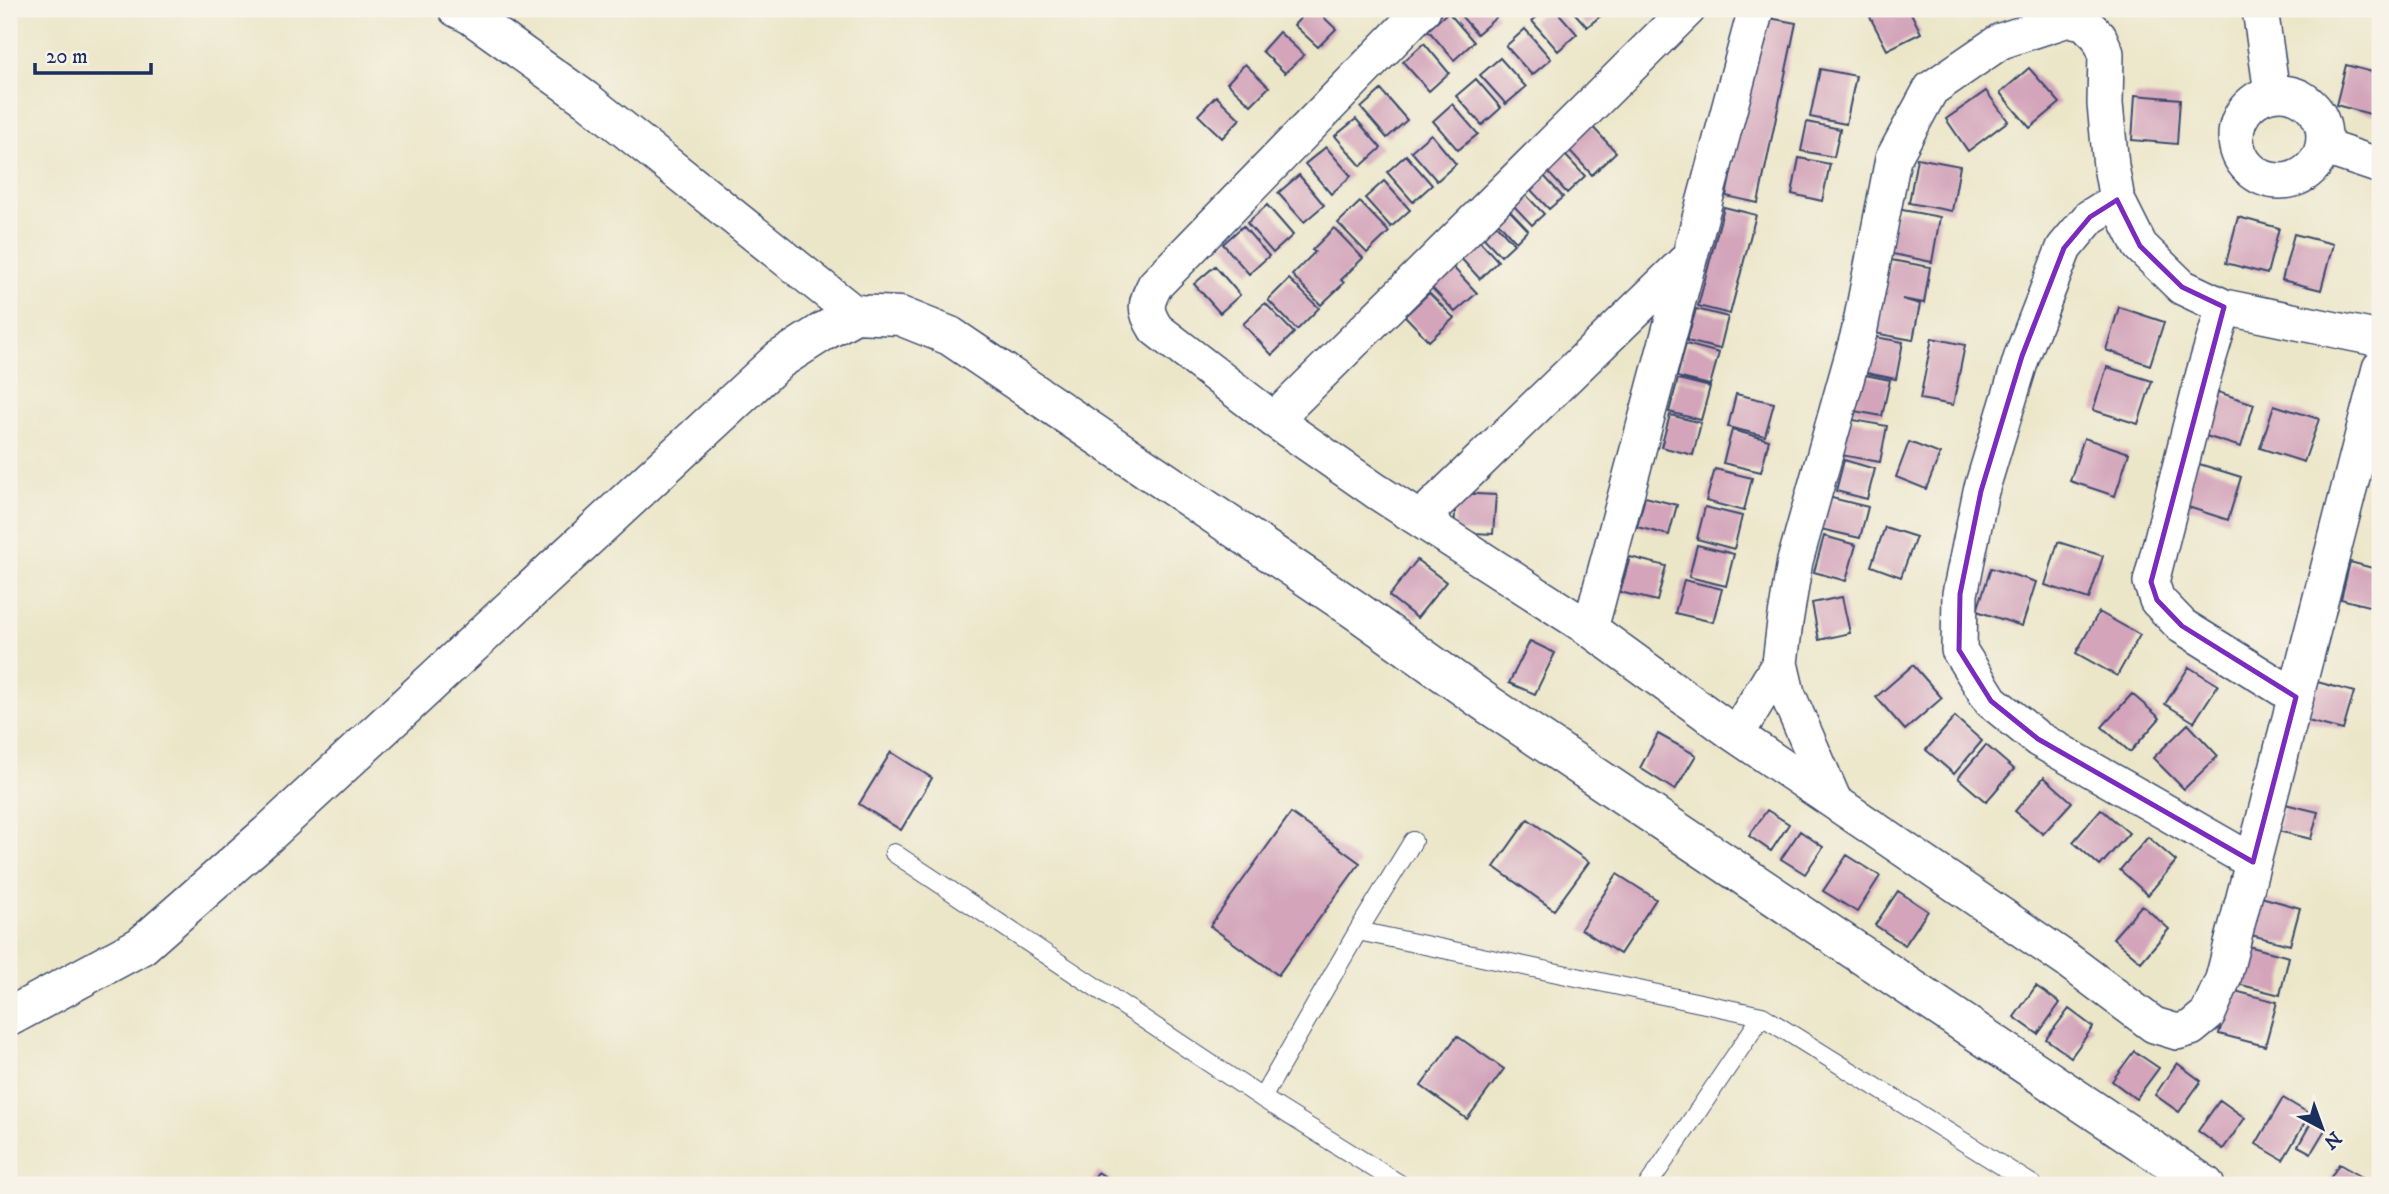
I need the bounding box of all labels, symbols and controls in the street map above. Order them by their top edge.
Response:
scale bar [35,32,150,76]
text: 20 m [46,44,88,70]
north arrow [2288,1092,2358,1162]
text: N [2318,1126,2346,1154]

